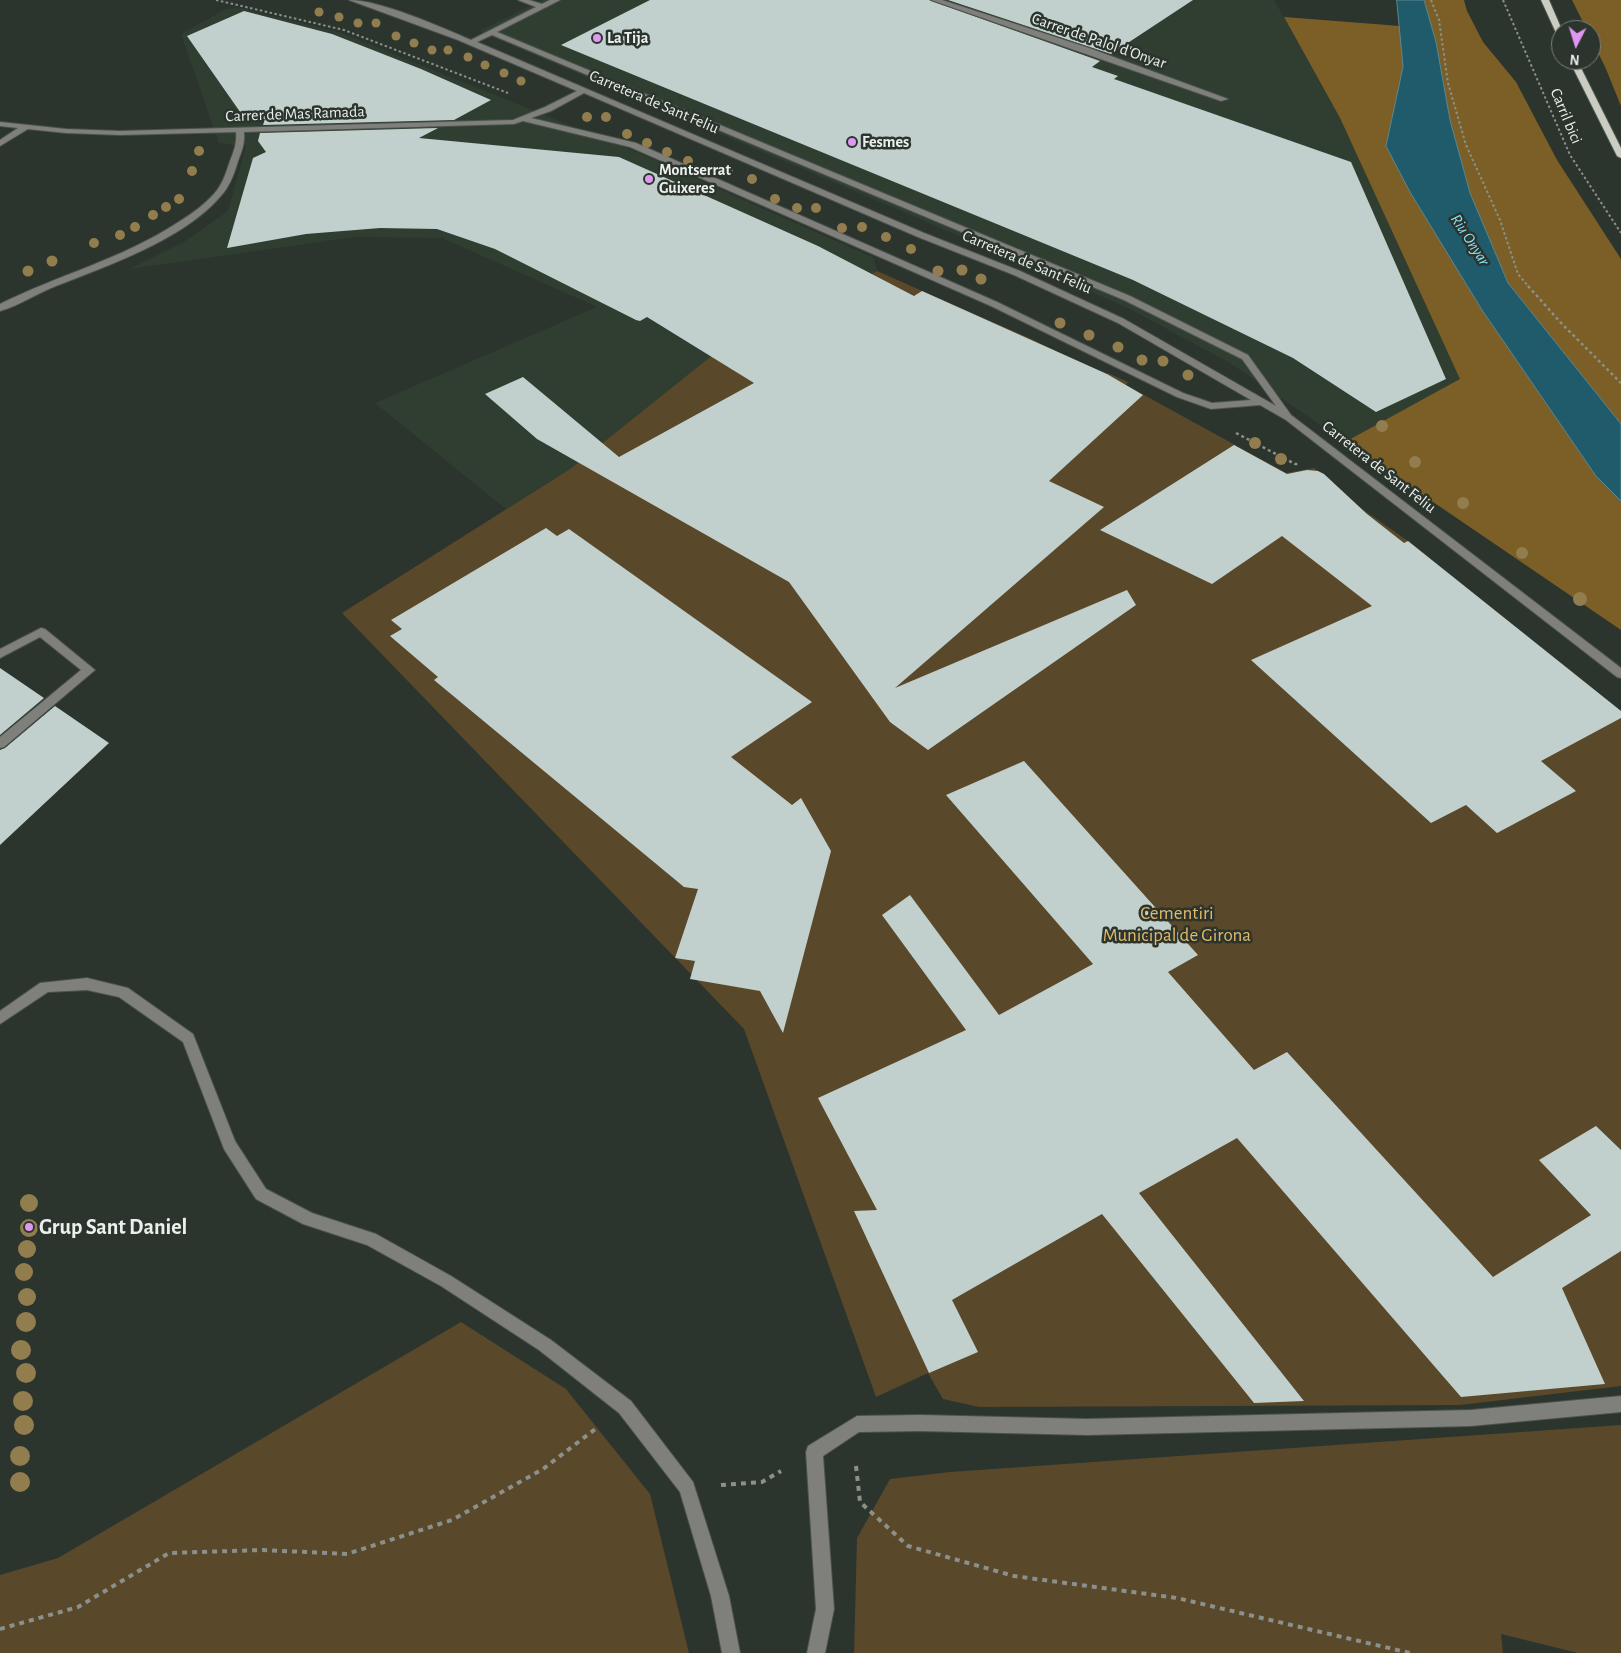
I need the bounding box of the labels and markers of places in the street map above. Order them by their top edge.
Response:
place label: La Tija [607,28,649,48]
marker: La Tija [591,32,603,44]
place label: Fesmes [862,132,909,152]
marker: Fesmes [846,136,858,148]
place label: Montserrat Guixeres [659,160,731,198]
marker: Montserrat Guixeres [643,173,655,185]
place label: Grup Sant Daniel [39,1214,187,1240]
marker: Grup Sant Daniel [23,1221,35,1233]

